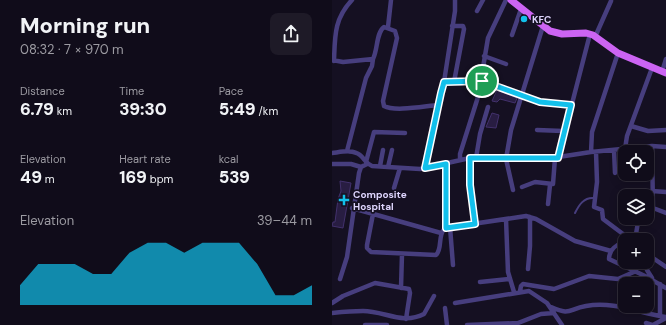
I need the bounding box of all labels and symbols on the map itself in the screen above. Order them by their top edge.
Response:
place label: KFC [532,13,551,26]
marker: KFC [519,14,529,24]
pin [465,64,499,98]
place label: Composite Hospital [353,188,407,213]
marker: Composite Hospital [338,194,350,206]

